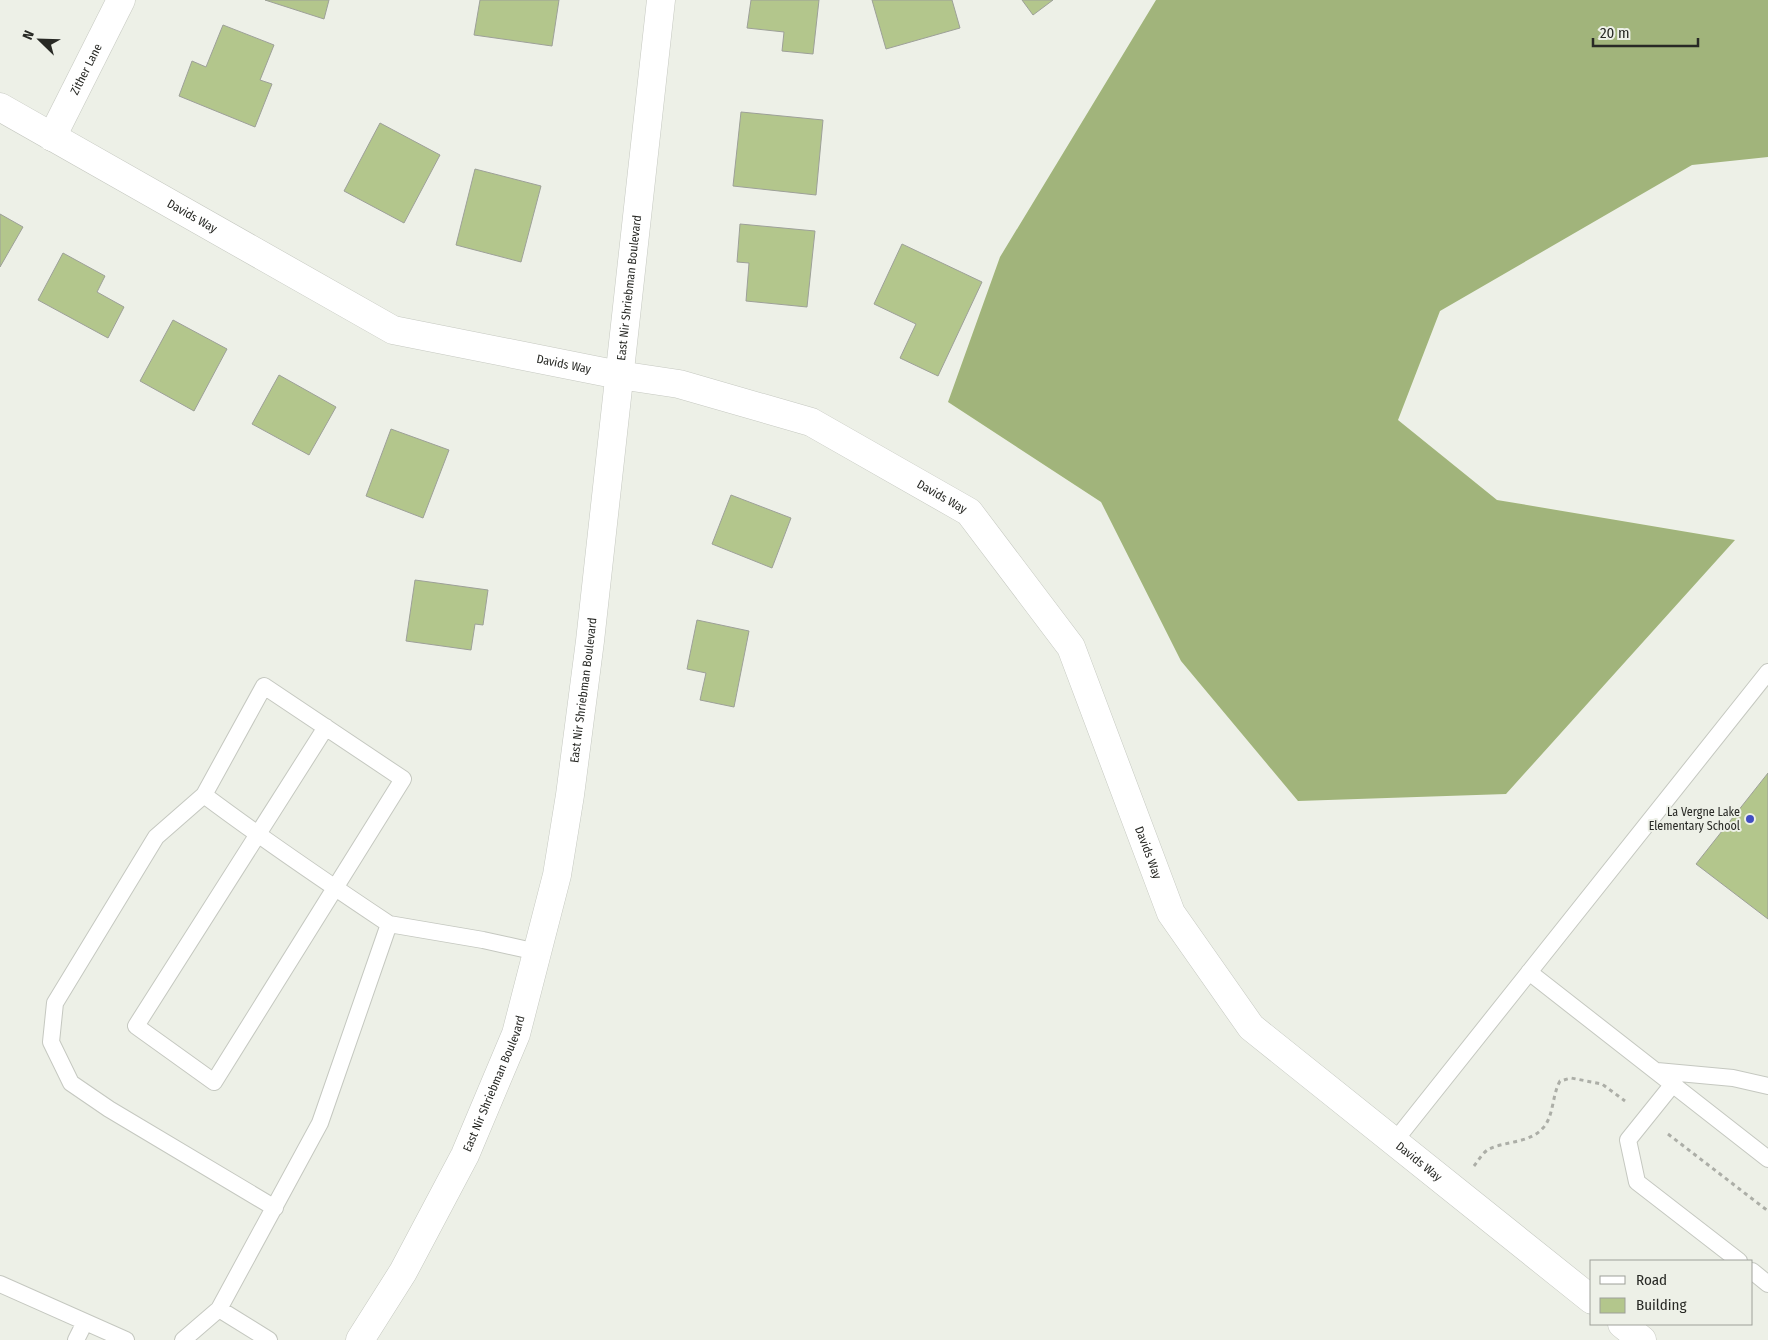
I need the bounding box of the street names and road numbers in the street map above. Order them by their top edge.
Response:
street label: Zither Lane [67,41,105,97]
street label: Davids Way [165,196,220,236]
street label: East Nir Shriebman Boulevard [614,214,644,361]
street label: Davids Way [535,352,593,376]
street label: Davids Way [915,477,970,517]
street label: East Nir Shriebman Boulevard [567,617,600,764]
street label: Davids Way [1132,824,1165,881]
street label: East Nir Shriebman Boulevard [460,1014,528,1154]
street label: Davids Way [1393,1139,1445,1185]

